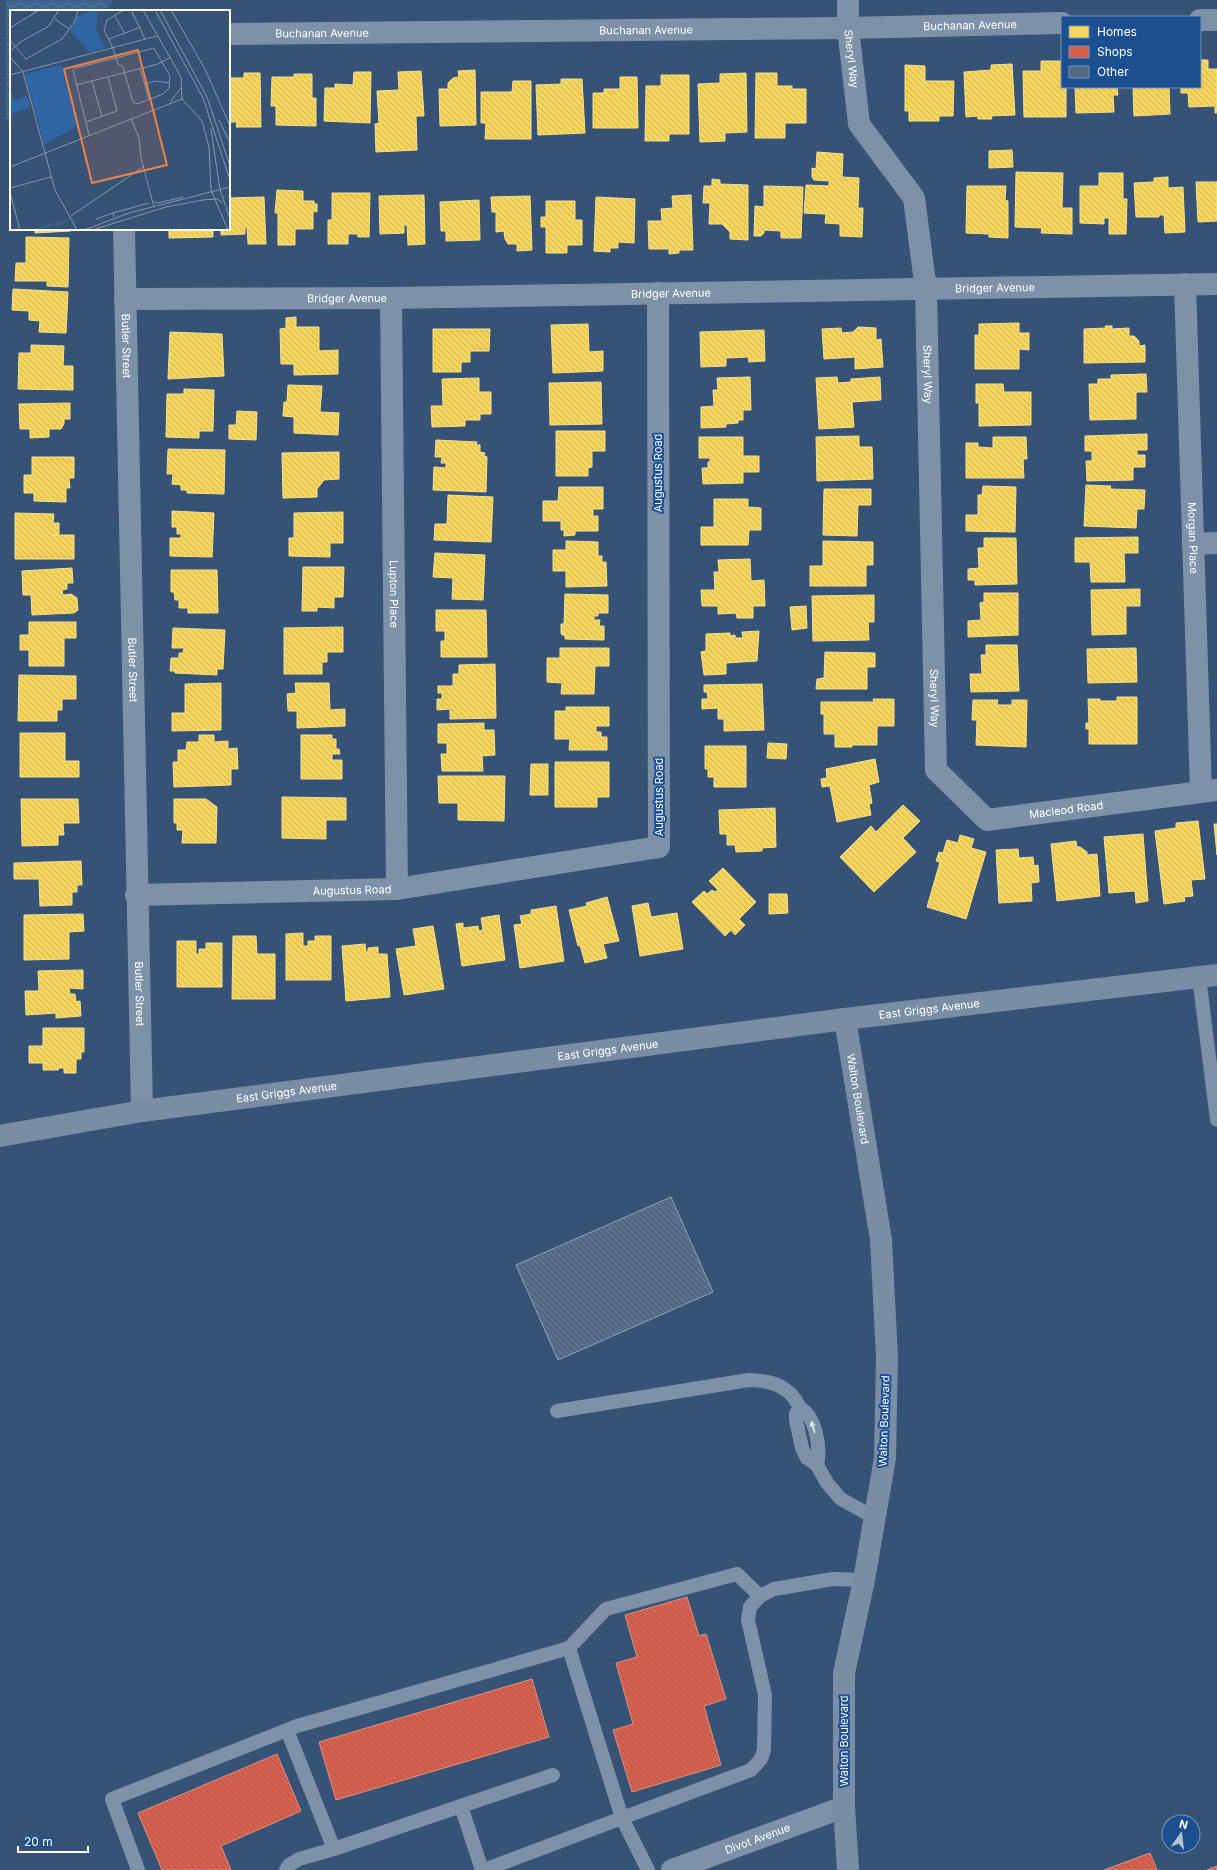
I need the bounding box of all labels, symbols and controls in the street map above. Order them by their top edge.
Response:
inset map [10,10,230,230]
legend [1061,16,1201,88]
street label: Buchanan Avenue [923,17,1017,33]
street label: Buchanan Avenue [599,23,693,37]
text: Homes [1097,24,1137,39]
street label: Buchanan Avenue [275,26,369,41]
street label: Sheryl Way [841,29,862,89]
text: Shops [1097,44,1133,59]
text: Other [1097,64,1129,79]
street label: Bridger Avenue [955,280,1035,295]
street label: Bridger Avenue [631,286,711,301]
street label: Bridger Avenue [307,291,387,305]
street label: Butler Street [119,313,134,379]
street label: Sheryl Way [920,345,935,404]
street label: Augustus Road [651,434,665,512]
street label: Morgan Place [1185,502,1201,574]
street label: Lupton Place [387,560,401,628]
street label: Butler Street [125,637,141,703]
street label: Sheryl Way [927,669,942,728]
street label: Augustus Road [652,758,666,836]
street label: Macleod Road [1028,798,1104,821]
street label: Augustus Road [312,882,391,898]
street label: Butler Street [132,961,147,1027]
street label: East Griggs Avenue [878,996,981,1022]
street label: East Griggs Avenue [557,1037,659,1064]
street label: Walton Boulevard [844,1053,872,1145]
street label: East Griggs Avenue [235,1079,338,1106]
street label: Walton Boulevard [875,1375,893,1467]
one-way arrow [810,1421,816,1433]
street label: Walton Boulevard [837,1695,851,1787]
north arrow [1161,1814,1201,1854]
text: N [1178,1816,1189,1832]
street label: Divot Avenue [723,1820,792,1857]
scale bar [18,1828,88,1854]
text: 20 m [24,1834,53,1849]

